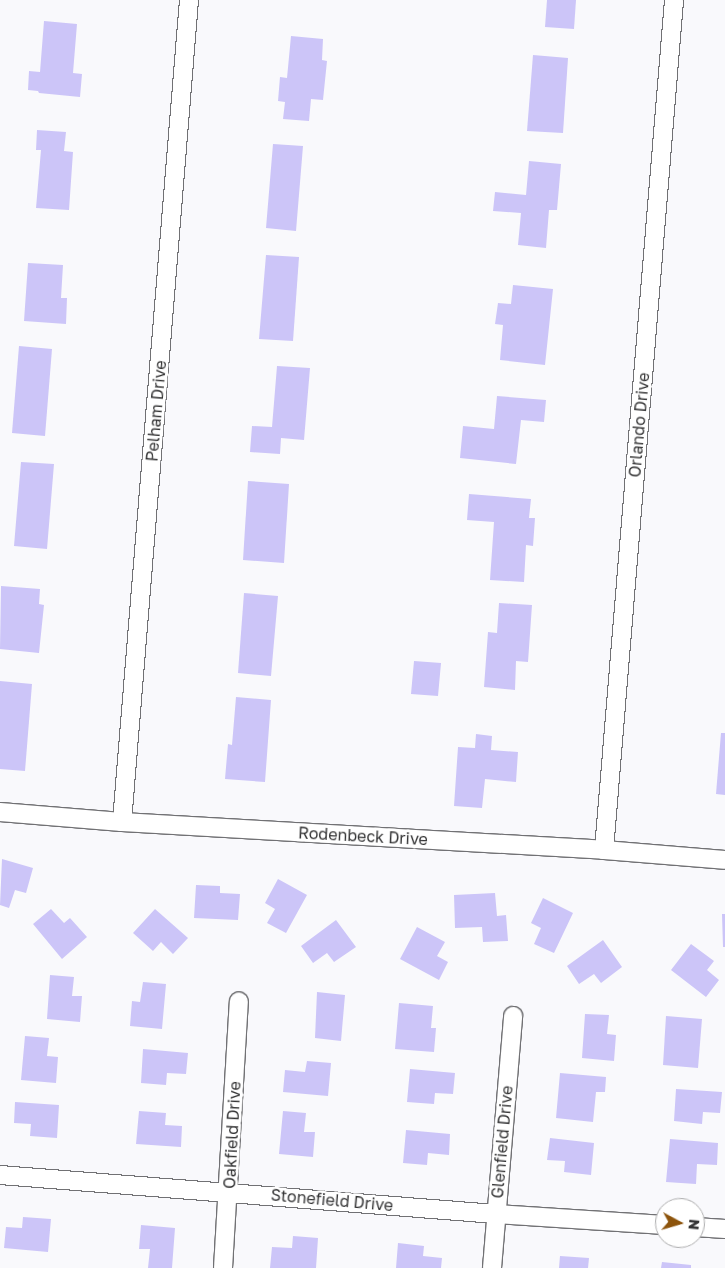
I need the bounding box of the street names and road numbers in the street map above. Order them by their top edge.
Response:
street label: Pelham Drive [142,360,170,462]
street label: Orlando Drive [625,372,653,478]
street label: Rodenbeck Drive [298,823,428,849]
street label: Oakfield Drive [220,1081,244,1189]
street label: Glenfield Drive [488,1085,516,1199]
street label: Stonefield Drive [270,1185,394,1215]

